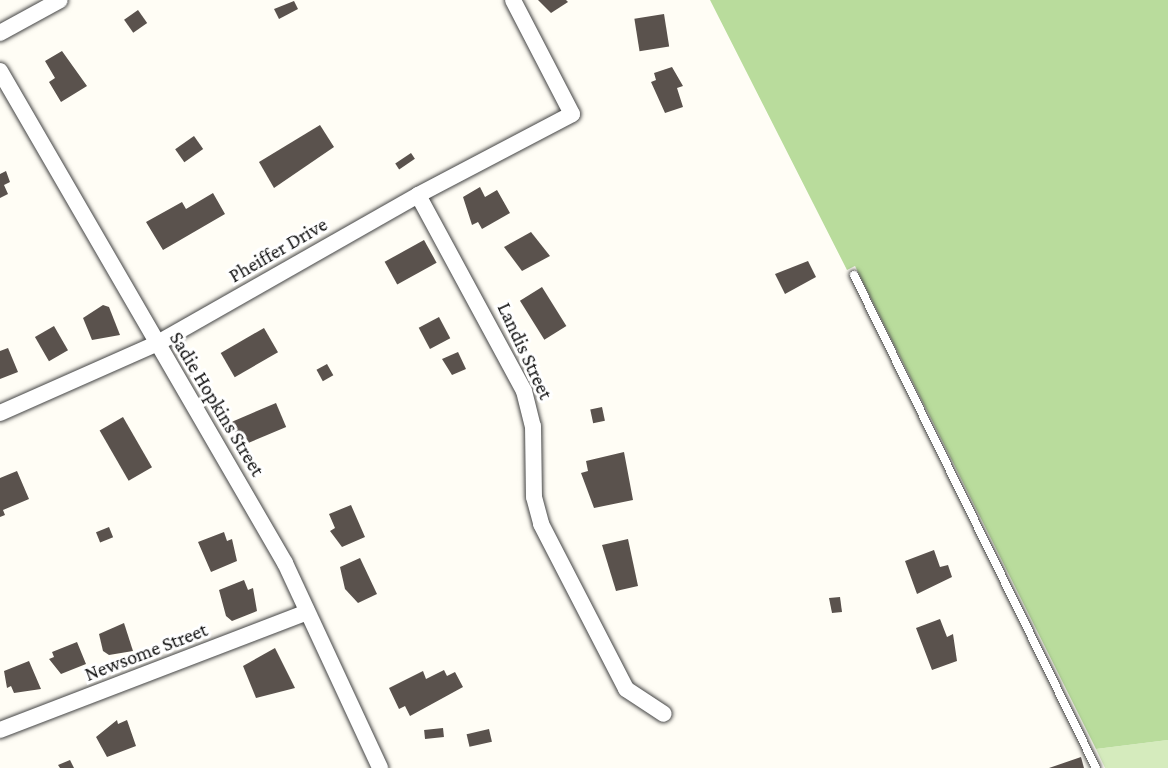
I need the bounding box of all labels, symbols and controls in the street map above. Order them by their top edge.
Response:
street label: Pheiffer Drive [225,212,331,288]
street label: Landis Street [492,299,558,403]
street label: Sadie Hopkins Street [164,327,270,481]
street label: Newsome Street [81,618,211,686]

